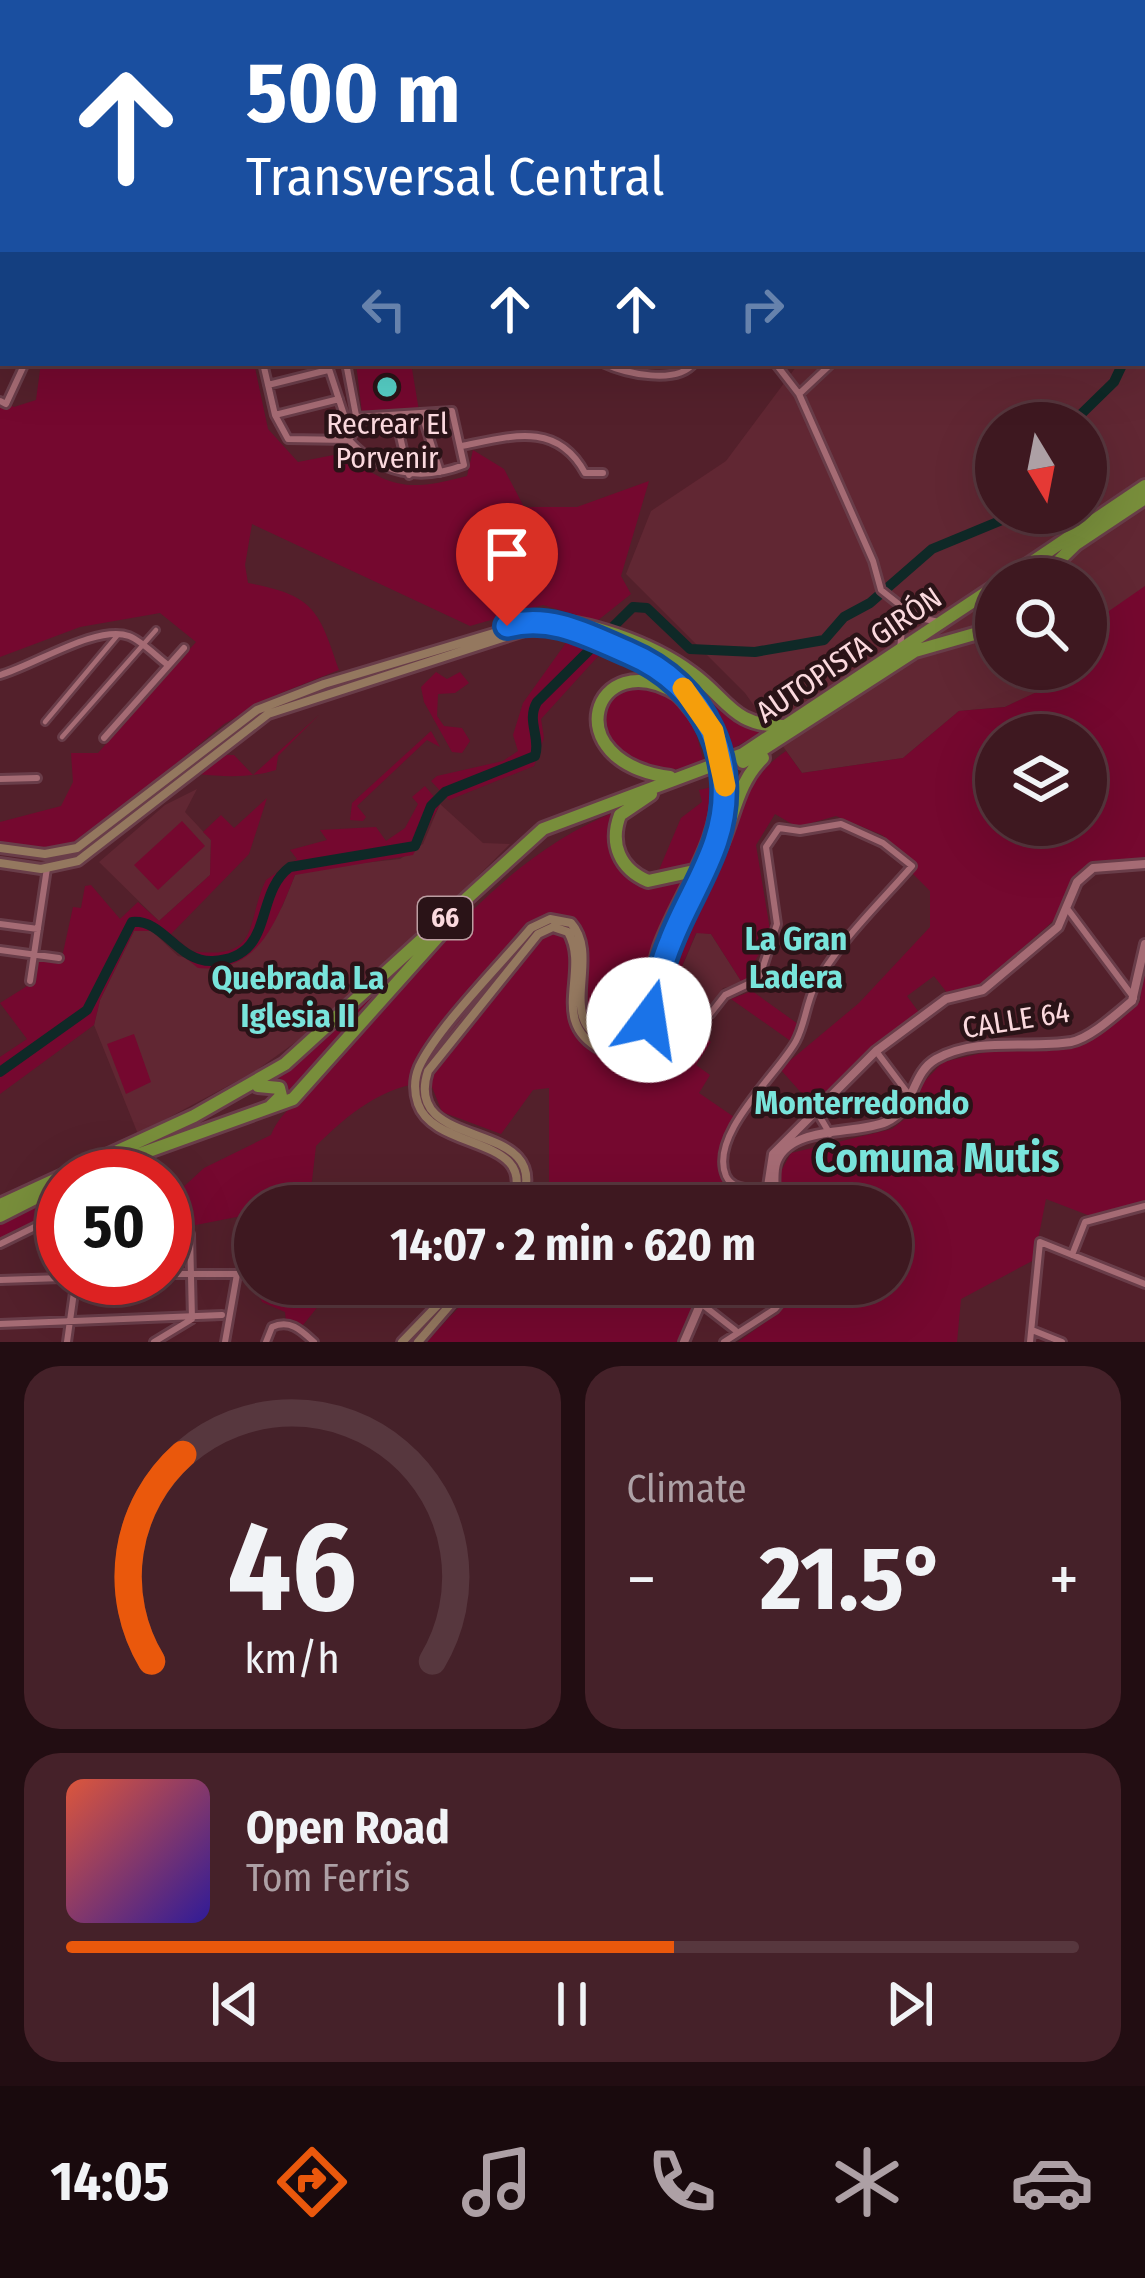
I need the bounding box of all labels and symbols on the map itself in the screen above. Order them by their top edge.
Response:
marker: Recrear El Porvenir [374,374,400,400]
north arrow [975,402,1107,534]
place label: Recrear El Porvenir [326,406,448,476]
pin [456,503,558,626]
street label: AUTOPISTA GIRÓN [749,580,949,730]
road number: 66 [418,897,472,939]
district label: La Gran Ladera [745,919,847,997]
position arrow [586,957,712,1083]
district label: Quebrada La Iglesia II [212,958,384,1036]
street label: CALLE 64 [960,994,1072,1046]
district label: Monterredondo [755,1083,969,1123]
district label: Comuna Mutis [814,1133,1060,1183]
speed limit sign: 50 [36,1149,192,1305]

